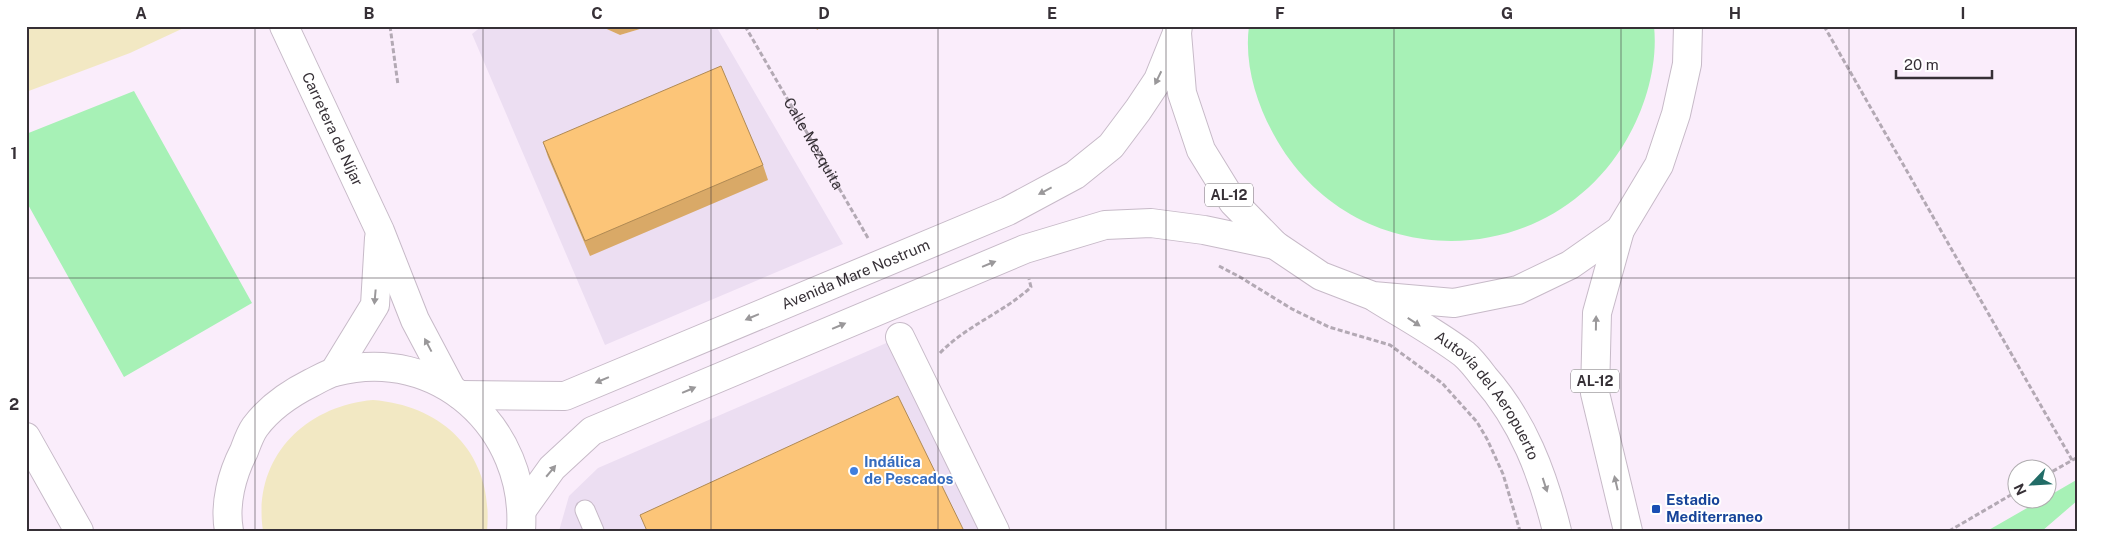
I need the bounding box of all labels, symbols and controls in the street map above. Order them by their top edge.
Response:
text: A [135,4,147,23]
text: B [364,4,375,23]
text: C [591,4,603,23]
text: D [818,4,830,23]
text: E [1047,4,1057,23]
text: F [1275,4,1285,23]
text: G [1501,4,1513,23]
text: H [1729,4,1741,23]
text: I [1961,4,1965,23]
scale bar [1896,48,1993,80]
text: 20 m [1904,56,1939,73]
street label: Carretera de Níjar [299,69,367,189]
one-way arrow [1154,71,1162,85]
street label: Calle Mezquita [780,94,847,192]
text: 1 [11,144,17,163]
road number: AL-12 [1205,184,1253,206]
one-way arrow [1038,187,1053,195]
street label: Avenida Mare Nostrum [779,236,932,313]
one-way arrow [982,259,996,267]
one-way arrow [371,290,379,306]
one-way arrow [745,314,759,322]
one-way arrow [1593,315,1601,331]
one-way arrow [1407,317,1421,327]
one-way arrow [832,322,846,330]
street label: Autovía del Aeropuerto [1432,327,1542,462]
one-way arrow [424,338,432,352]
road number: AL-12 [1571,370,1619,392]
one-way arrow [594,376,609,384]
one-way arrow [682,386,697,394]
text: 2 [9,395,19,414]
place label: Indálica de Pescados [864,453,954,487]
north arrow [2006,460,2056,510]
one-way arrow [545,464,556,477]
marker: Indálica de Pescados [848,465,860,477]
one-way arrow [1612,476,1620,491]
one-way arrow [1542,478,1549,493]
text: N [2011,481,2030,498]
place label: Estadio Mediterraneo [1666,491,1763,525]
marker: Estadio Mediterraneo [1650,503,1662,515]

